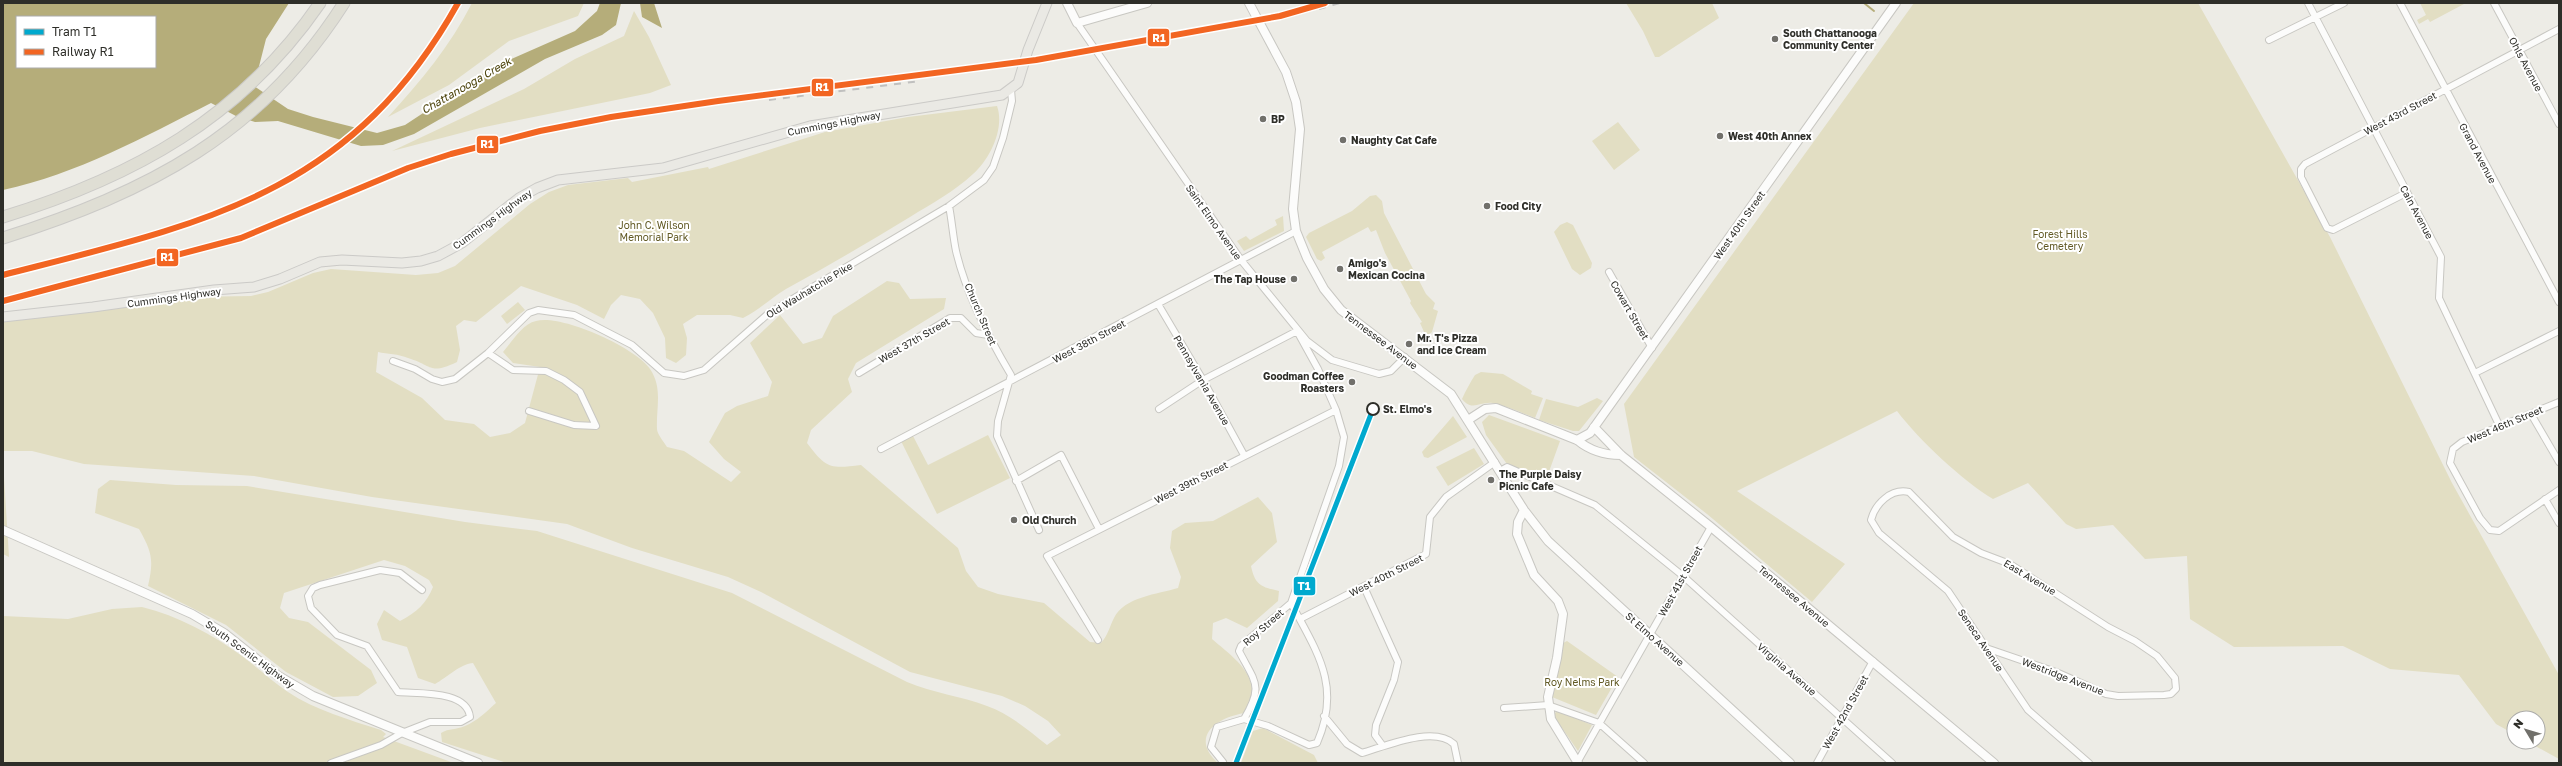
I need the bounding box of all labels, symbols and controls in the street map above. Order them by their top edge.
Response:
legend [16,16,156,68]
text: Tram T1 [52,24,97,39]
place label: South Chattanooga Community Center [1783,27,1877,51]
line badge: R1 [1147,28,1170,47]
text: R1 [1152,31,1166,44]
marker: South Chattanooga Community Center [1770,34,1780,44]
street label: Ohls Avenue [2507,35,2545,93]
text: Railway R1 [52,44,114,59]
water label: Chattanooga Creek [419,53,515,117]
line badge: R1 [811,78,834,97]
text: R1 [815,80,829,93]
street label: West 43rd Street [2362,89,2438,137]
street label: Cummings Highway [786,108,882,138]
place label: BP [1271,113,1285,125]
marker: BP [1258,114,1268,124]
street label: Grand Avenue [2457,121,2499,185]
place label: West 40th Annex [1728,130,1812,142]
marker: West 40th Annex [1715,131,1725,141]
place label: Naughty Cat Cafe [1351,134,1437,146]
line badge: R1 [476,135,499,154]
marker: Naughty Cat Cafe [1338,135,1348,145]
text: R1 [480,137,494,150]
street label: Saint Elmo Avenue [1183,182,1245,262]
street label: Cain Avenue [2398,183,2436,241]
street label: Cummings Highway [450,186,534,252]
street label: West 40th Street [1711,188,1767,262]
place label: Food City [1495,200,1541,212]
marker: Food City [1482,201,1492,211]
park label: John C. Wilson Memorial Park [618,219,690,243]
park label: Forest Hills Cemetery [2032,228,2088,252]
line badge: R1 [156,248,179,267]
text: R1 [160,250,174,263]
place label: Amigo's Mexican Cocina [1348,257,1425,281]
street label: Old Wauhatchie Pike [764,259,855,321]
marker: Amigo's Mexican Cocina [1335,264,1345,274]
place label: The Tap House [1214,273,1286,285]
marker: The Tap House [1289,274,1299,284]
street label: Cowart Street [1608,278,1652,342]
street label: Church Street [962,281,1000,347]
street label: Cummings Highway [126,284,222,310]
street label: Tennessee Avenue [1342,308,1420,372]
street label: West 37th Street [876,315,952,365]
street label: West 38th Street [1050,317,1128,365]
place label: Mr. T's Pizza and Ice Cream [1417,332,1487,356]
street label: Pennsylvania Avenue [1171,333,1233,427]
marker: Mr. T's Pizza and Ice Cream [1404,339,1414,349]
place label: Goodman Coffee Roasters [1263,370,1344,394]
marker: Goodman Coffee Roasters [1347,377,1357,387]
marker: St. Elmo's [1366,402,1380,416]
place label: St. Elmo's [1383,403,1432,415]
street label: West 46th Street [2465,403,2545,445]
street label: West 39th Street [1152,458,1230,506]
place label: The Purple Daisy Picnic Cafe [1499,468,1582,492]
marker: The Purple Daisy Picnic Cafe [1486,475,1496,485]
place label: Old Church [1022,514,1076,526]
marker: Old Church [1009,515,1019,525]
street label: West 41st Street [1656,543,1704,619]
street label: West 40th Street [1347,551,1425,599]
street label: East Avenue [2002,557,2058,597]
street label: Tennessee Avenue [1756,563,1832,629]
line badge: T1 [1293,576,1316,596]
text: T1 [1298,579,1311,592]
street label: Roy Street [1240,606,1286,648]
street label: Seneca Avenue [1956,606,2007,674]
street label: St Elmo Avenue [1623,610,1687,669]
street label: South Scenic Highway [203,618,297,691]
street label: Virginia Avenue [1755,640,1819,698]
street label: Westridge Avenue [2020,655,2106,697]
street label: West 42nd Street [1820,673,1870,751]
park label: Roy Nelms Park [1544,676,1620,688]
north arrow [2506,710,2546,750]
text: N [2510,716,2525,731]

